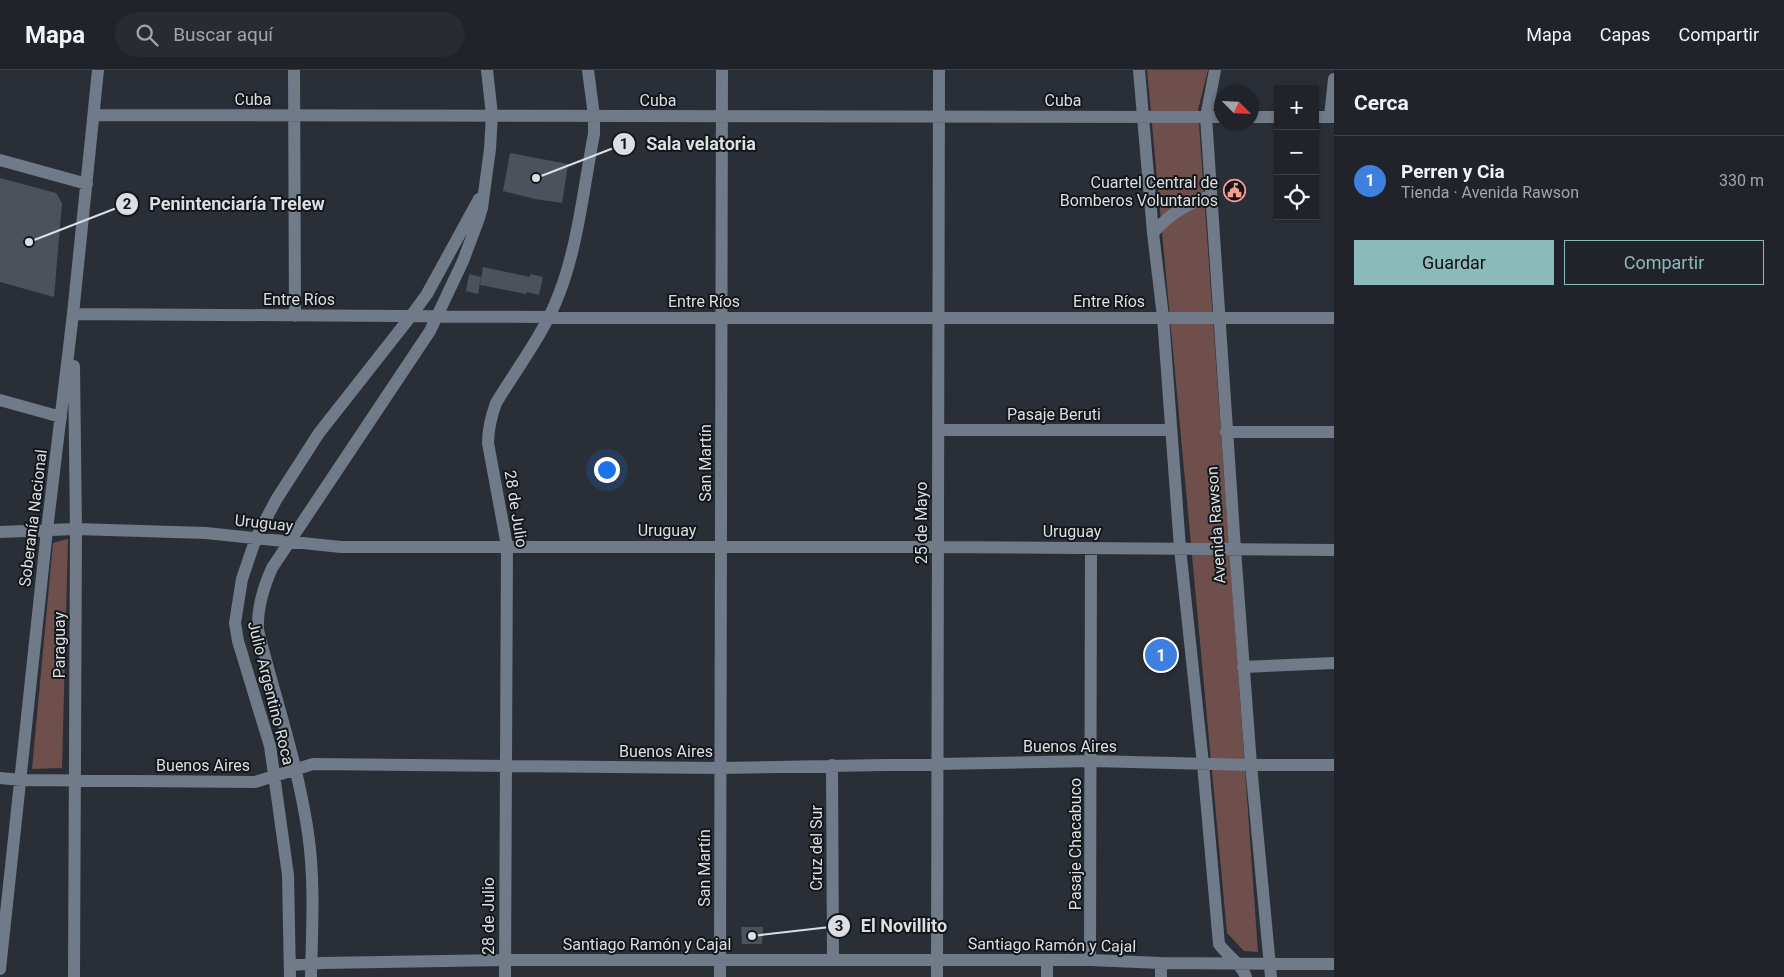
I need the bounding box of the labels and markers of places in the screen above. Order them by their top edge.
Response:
callout: Sala velatoria [612,127,766,160]
place label: Cuartel Central de Bomberos Voluntarios [1060,173,1218,210]
public building icon: Cuartel Central de Bomberos Voluntarios [1222,179,1246,203]
callout: Penintenciaría Trelew [114,187,335,220]
pin: 1 [1145,636,1177,674]
callout: El Novillito [826,909,957,942]

